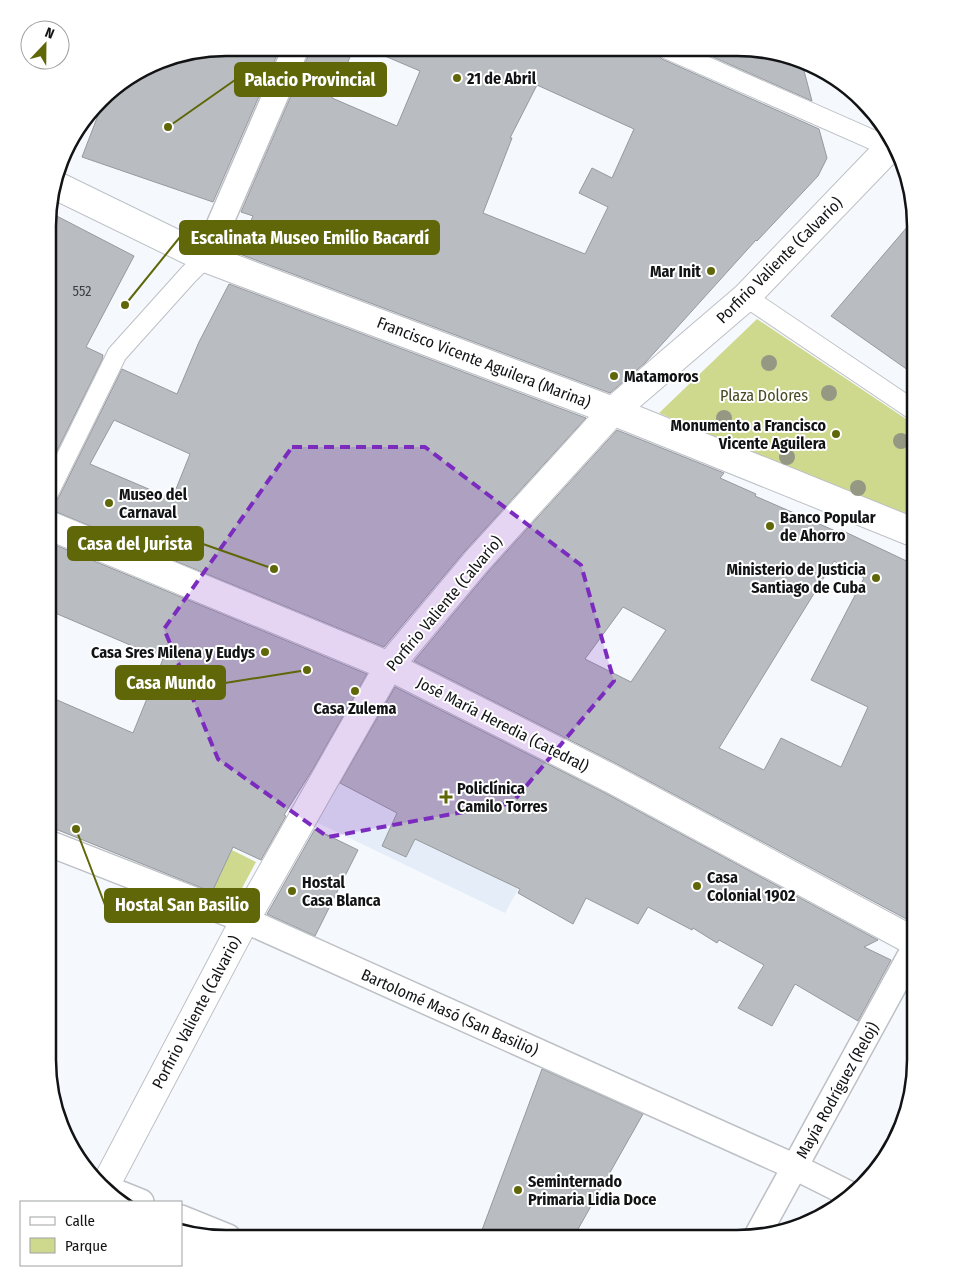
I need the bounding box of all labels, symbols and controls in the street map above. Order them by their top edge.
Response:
north arrow [20,20,70,70]
text: N [43,24,57,43]
callout: Palacio Provincial [235,63,386,96]
text: Palacio Provincial [244,69,376,91]
place label: 21 de Abril [466,69,537,88]
marker: 21 de Abril [451,72,463,84]
street label: Porfirio Valiente (Calvario) [712,193,847,327]
callout: Escalinata Museo Emilio Bacardí [180,221,439,254]
text: Escalinata Museo Emilio Bacardí [191,227,430,249]
place label: Mar Init [650,262,701,281]
marker: Mar Init [705,265,717,277]
house number: 552 [73,283,91,300]
street label: Francisco Vicente Aguilera (Marina) [374,313,594,412]
place label: Matamoros [624,367,699,386]
marker: Matamoros [608,370,620,382]
park label: Plaza Dolores [720,386,808,405]
place label: Monumento a Francisco Vicente Aguilera [670,416,826,453]
marker: Monumento a Francisco Vicente Aguilera [830,428,842,440]
place label: Museo del Carnaval [119,485,188,522]
marker: Museo del Carnaval [103,497,115,509]
place label: Banco Popular de Ahorro [780,508,876,545]
marker: Banco Popular de Ahorro [764,520,776,532]
callout: Casa del Jurista [68,527,203,560]
street label: Porfirio Valiente (Calvario) [382,532,507,675]
text: Casa del Jurista [78,533,193,555]
place label: Ministerio de Justicia Santiago de Cuba [727,560,866,597]
marker: Ministerio de Justicia Santiago de Cuba [870,572,882,584]
place label: Casa Sres Milena y Eudys [91,643,255,662]
marker: Casa Sres Milena y Eudys [259,646,271,658]
callout: Casa Mundo [116,666,225,699]
text: Casa Mundo [126,672,216,694]
street label: José María Heredia (Catedral) [414,673,592,776]
marker: Casa Zulema [349,685,361,697]
place label: Casa Zulema [314,699,396,718]
place label: Policlínica Camilo Torres [457,779,548,816]
marker: Policlínica Camilo Torres [439,790,453,804]
place label: Casa Colonial 1902 [707,868,796,905]
place label: Hostal Casa Blanca [302,873,381,910]
marker: Casa Colonial 1902 [691,880,703,892]
marker: Hostal Casa Blanca [286,885,298,897]
callout: Hostal San Basilio [105,889,259,922]
text: Hostal San Basilio [115,894,249,916]
street label: Porfirio Valiente (Calvario) [148,932,245,1092]
street label: Bartolomé Masó (San Basilio) [358,965,541,1060]
street label: Mayía Rodríguez (Reloj) [792,1019,883,1162]
place label: Seminternado Primaria Lidia Doce [528,1172,656,1209]
marker: Seminternado Primaria Lidia Doce [512,1184,524,1196]
legend [20,1201,182,1266]
text: Calle [65,1212,95,1230]
text: Parque [65,1237,108,1255]

